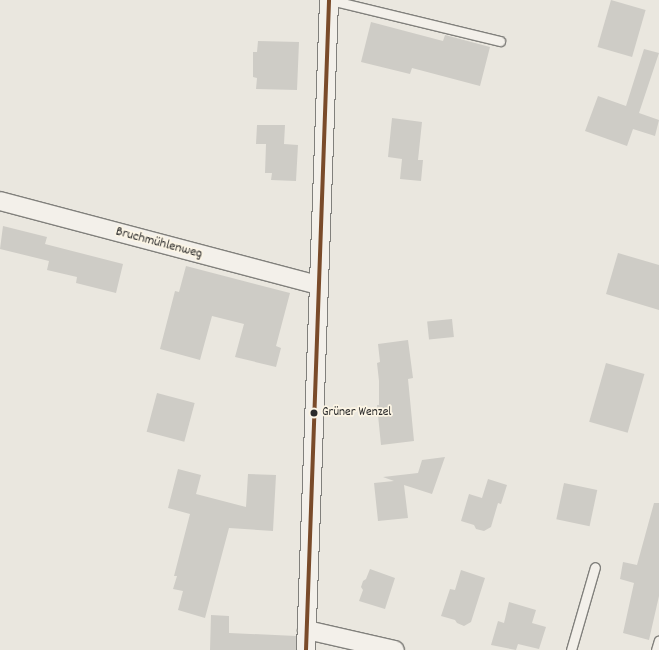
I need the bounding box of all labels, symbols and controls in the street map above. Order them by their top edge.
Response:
street label: Bruchmühlenweg [114,223,204,263]
place label: Grüner Wenzel [322,405,391,421]
marker: Grüner Wenzel [309,408,319,418]

